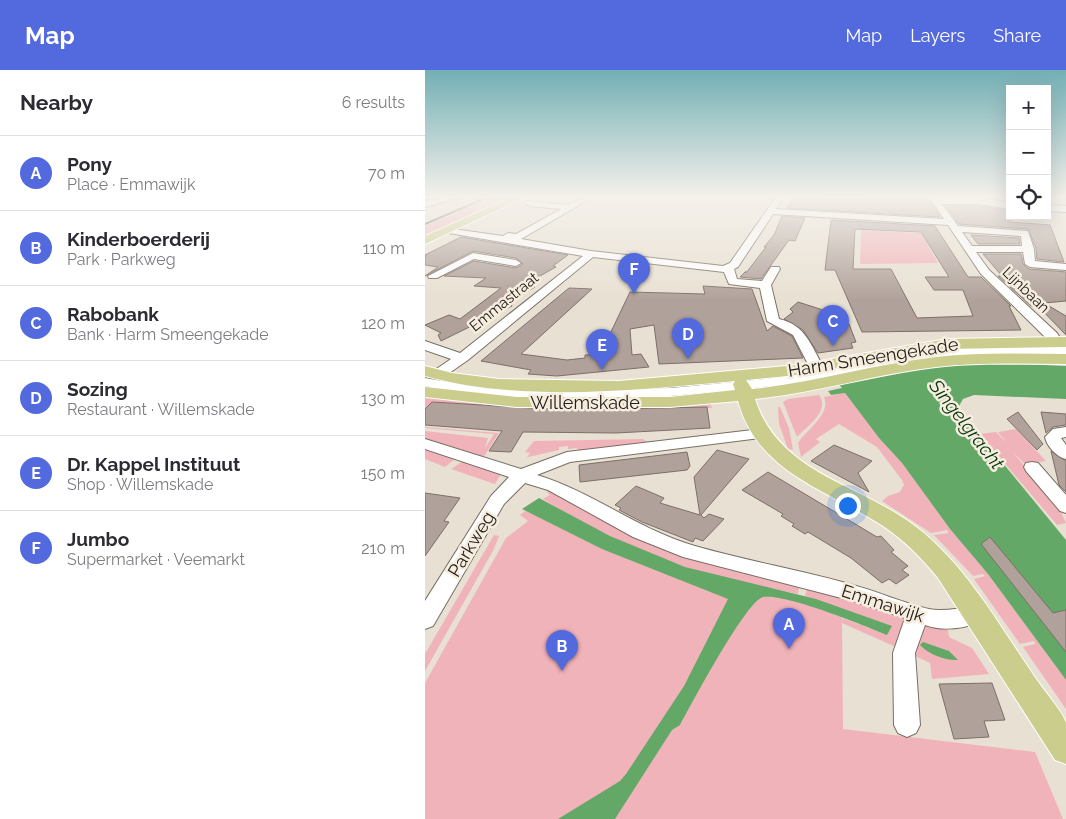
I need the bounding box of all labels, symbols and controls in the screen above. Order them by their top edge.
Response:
text: Map [25,21,75,50]
text: Map [846,25,882,46]
text: Layers [910,25,965,46]
text: Share [993,25,1041,46]
map controls [1006,85,1051,220]
button: + [1006,85,1051,130]
text: Nearby [20,90,93,115]
text: 6 results [342,93,405,112]
button: − [1006,130,1051,175]
text: Pony [67,153,112,175]
text: A [31,164,41,183]
text: 70 m [368,164,405,183]
text: Place · Emmawijk [67,175,195,194]
button: locate [1006,175,1051,220]
text: Kinderboerderij [67,228,210,250]
text: B [31,239,41,258]
text: 110 m [363,239,405,258]
text: Park · Parkweg [67,250,176,269]
pin: F [618,253,650,294]
street label: Lijnbaan [999,263,1053,317]
street label: Emmastraat [466,269,542,335]
text: Rabobank [67,303,159,325]
pin: C [817,305,849,346]
text: C [31,314,41,333]
text: 120 m [361,314,405,333]
pin: D [672,318,704,359]
text: Bank · Harm Smeengekade [67,325,269,344]
pin: E [586,329,618,370]
street label: Harm Smeengekade [786,333,960,381]
water label: Singelgracht [925,374,1009,474]
text: Sozing [67,378,128,400]
text: D [30,389,42,408]
text: 130 m [361,389,405,408]
street label: Willemskade [530,392,640,413]
text: Restaurant · Willemskade [67,400,255,419]
text: Dr. Kappel Instituut [67,453,240,475]
text: E [31,464,41,483]
text: 150 m [361,464,405,483]
text: Shop · Willemskade [67,475,213,494]
your location [835,493,861,519]
street label: Parkweg [443,507,499,581]
text: Jumbo [67,528,129,550]
text: F [31,539,41,558]
text: 210 m [361,539,405,558]
text: Supermarket · Veemarkt [67,550,245,569]
street label: Emmawijk [839,580,927,626]
pin: A [773,608,805,649]
pin: B [546,630,578,671]

